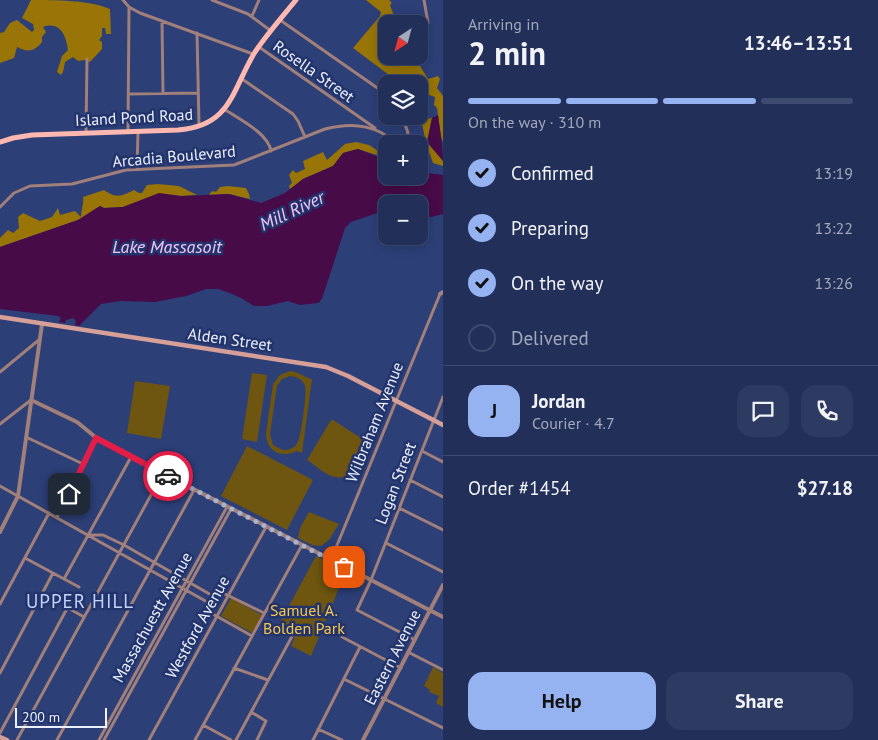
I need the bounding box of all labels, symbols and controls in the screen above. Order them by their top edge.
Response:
text: Arriving in [468,14,539,34]
north arrow [378,15,428,65]
map controls [378,15,428,245]
text: 13:46–13:51 [744,31,853,55]
text: 2 min [468,32,546,74]
street label: Rosella Street [270,36,359,107]
button: layers [378,75,428,125]
street label: Island Pond Road [75,104,193,130]
text: On the way · 310 m [468,112,601,132]
button: + [378,135,428,185]
street label: Arcadia Boulevard [111,141,237,171]
icon: check [468,159,496,187]
text: Confirmed [511,161,594,185]
text: 13:19 [815,163,853,183]
water label: Mill River [256,185,329,236]
button: − [378,195,428,245]
icon: check [468,214,496,242]
text: Preparing [511,216,589,240]
text: 13:22 [815,218,853,238]
water label: Lake Massasoit [112,235,223,258]
icon: check [468,269,496,297]
text: On the way [511,271,603,295]
text: 13:26 [815,273,853,293]
street label: Alden Street [187,323,274,355]
text: Delivered [511,326,589,350]
street label: Wilbraham Avenue [341,359,407,485]
button: chat [737,385,789,437]
button: phone [801,385,853,437]
text: Jordan [532,389,585,413]
text: J [491,399,497,423]
text: Courier · 4.7 [532,413,615,433]
street label: Logan Street [370,439,420,527]
courier [143,451,193,501]
icon: car [154,462,182,490]
pin [48,473,90,515]
text: Order #1454 [468,476,571,500]
text: $27.18 [797,476,853,500]
icon: home [55,480,83,508]
pin [323,546,365,588]
street label: Massachuestt Avenue [108,548,196,686]
icon: bag [330,553,358,581]
street label: Westford Avenue [161,572,233,682]
district label: UPPER HILL [26,589,134,613]
park label: Samuel A. Bolden Park [263,600,345,638]
street label: Eastern Avenue [359,606,425,708]
button: Help [468,672,656,730]
button: Share [666,672,853,730]
scale bar [15,705,108,728]
text: 200 m [22,708,60,726]

